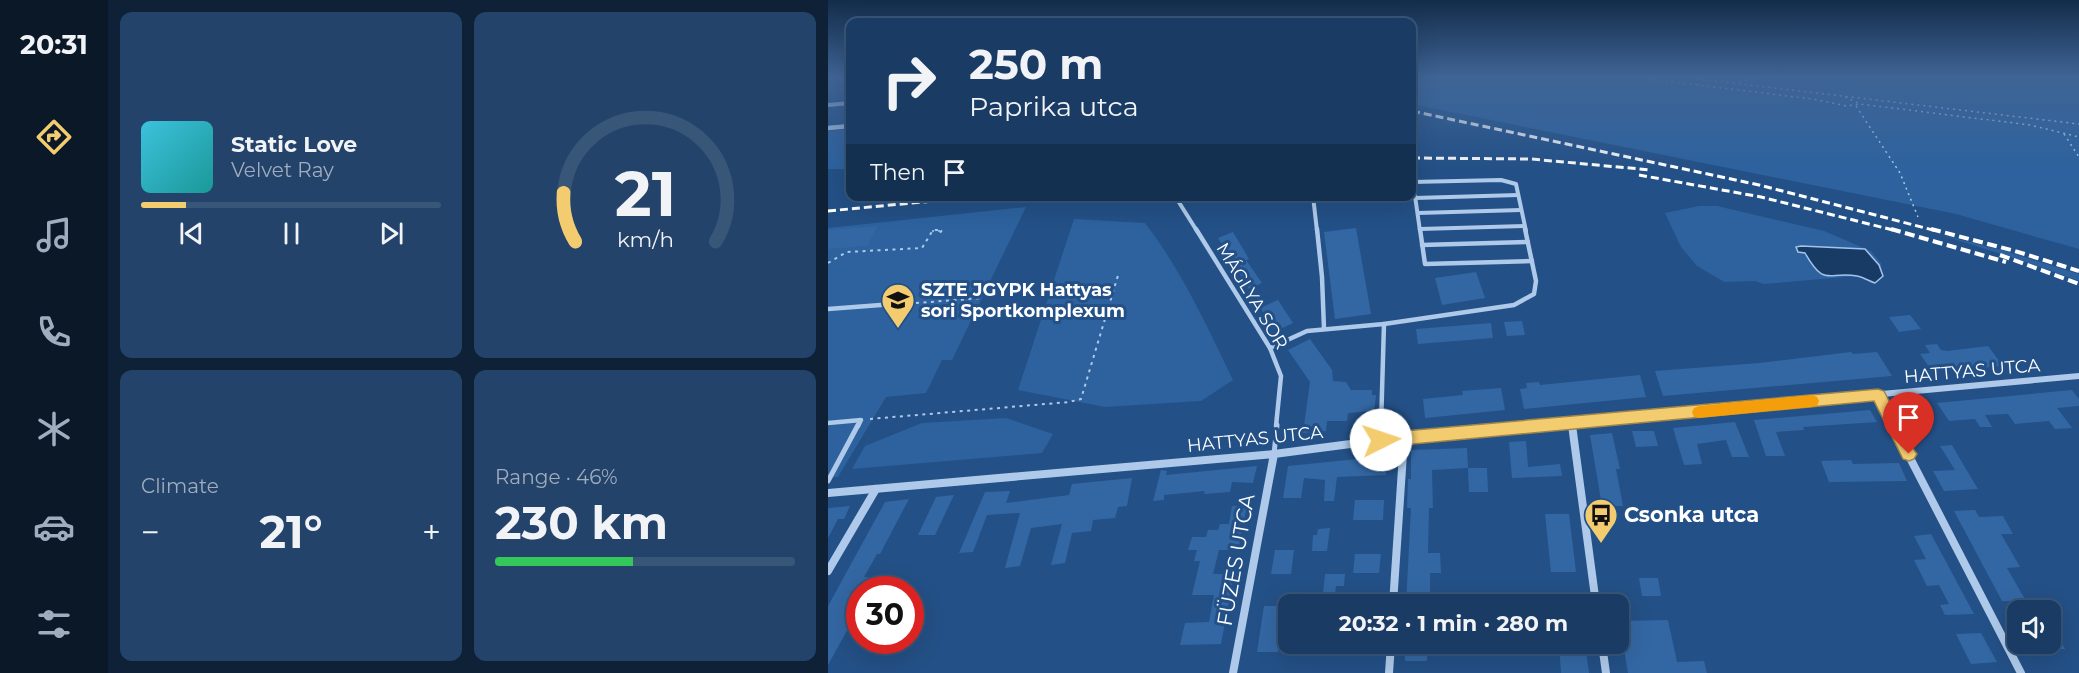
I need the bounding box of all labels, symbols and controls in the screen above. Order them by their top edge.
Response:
text: 20:31 [20,28,88,61]
text: 250 m [969,38,1103,90]
icon: right [870,42,948,120]
text: Paprika utca [969,90,1139,123]
icon: directions [33,116,75,158]
text: Static Love [231,131,357,158]
text: 21 [614,156,676,232]
icon: arrive [938,156,971,189]
text: Velvet Ray [231,158,334,182]
text: Then [870,159,926,186]
icon: music [33,214,75,256]
icon: previous [175,217,208,250]
icon: pause [275,217,308,250]
icon: next [375,217,408,250]
text: km/h [616,227,674,253]
street label: MÁGLYA SOR [1212,239,1292,353]
place label: SZTE JGYPK Hattyas sori Sportkomplexum [921,279,1125,322]
school or university icon: SZTE JGYPK Hattyas sori Sportkomplexum [880,282,916,329]
icon: phone [33,311,75,353]
street label: HATTYAS UTCA [1903,354,2041,388]
pin [1883,392,1934,454]
icon: arrive [1892,401,1925,434]
icon: climate [33,408,75,450]
position arrow [1349,408,1413,472]
street label: HATTYAS UTCA [1186,421,1324,457]
text: Range · 46% [495,465,618,489]
text: Climate [141,474,219,498]
street label: FÜZES UTCA [1212,491,1260,628]
text: 230 km [495,495,668,550]
bus stop icon: Csonka utca [1583,497,1619,544]
place label: Csonka utca [1624,502,1759,527]
text: 21° [259,504,323,559]
icon: car [33,506,75,548]
text: − [141,512,160,552]
text: + [422,512,441,552]
speed limit sign: 30 [846,576,924,654]
map controls [2007,600,2061,654]
button: sound [2007,600,2061,654]
icon: filters [33,603,75,645]
text: 20:32 · 1 min · 280 m [1339,610,1568,637]

